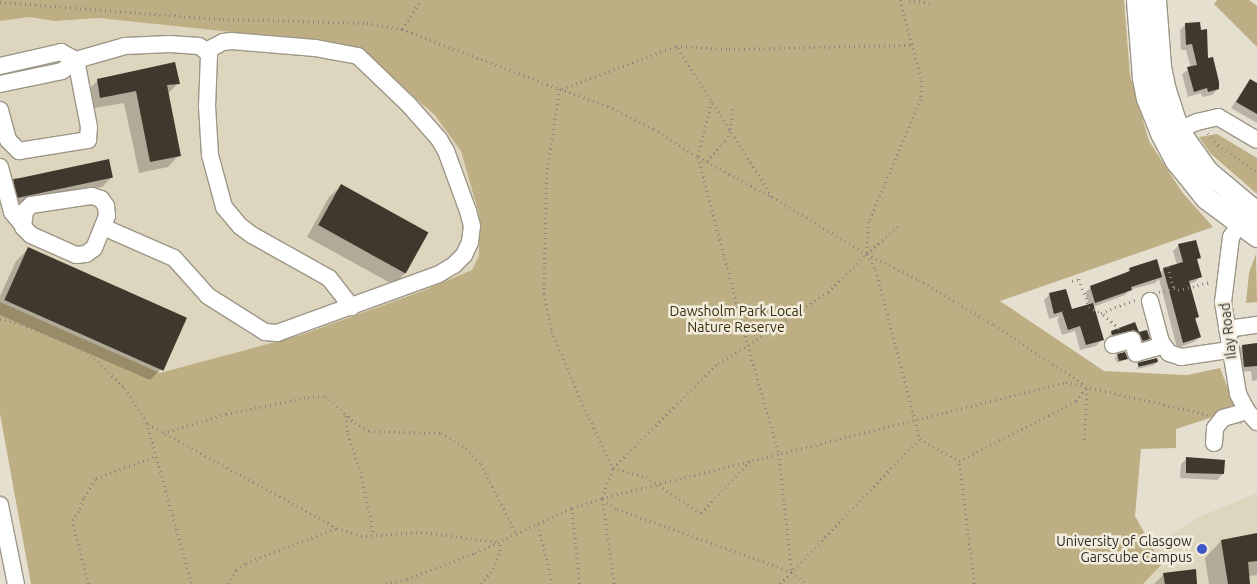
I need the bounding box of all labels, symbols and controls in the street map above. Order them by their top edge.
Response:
street label: Ilay Road [1216,302,1240,360]
park label: Dawsholm Park Local Nature Reserve [670,303,802,336]
place label: University of Glasgow Garscube Campus [1056,533,1192,566]
marker: University of Glasgow Garscube Campus [1196,543,1208,555]

